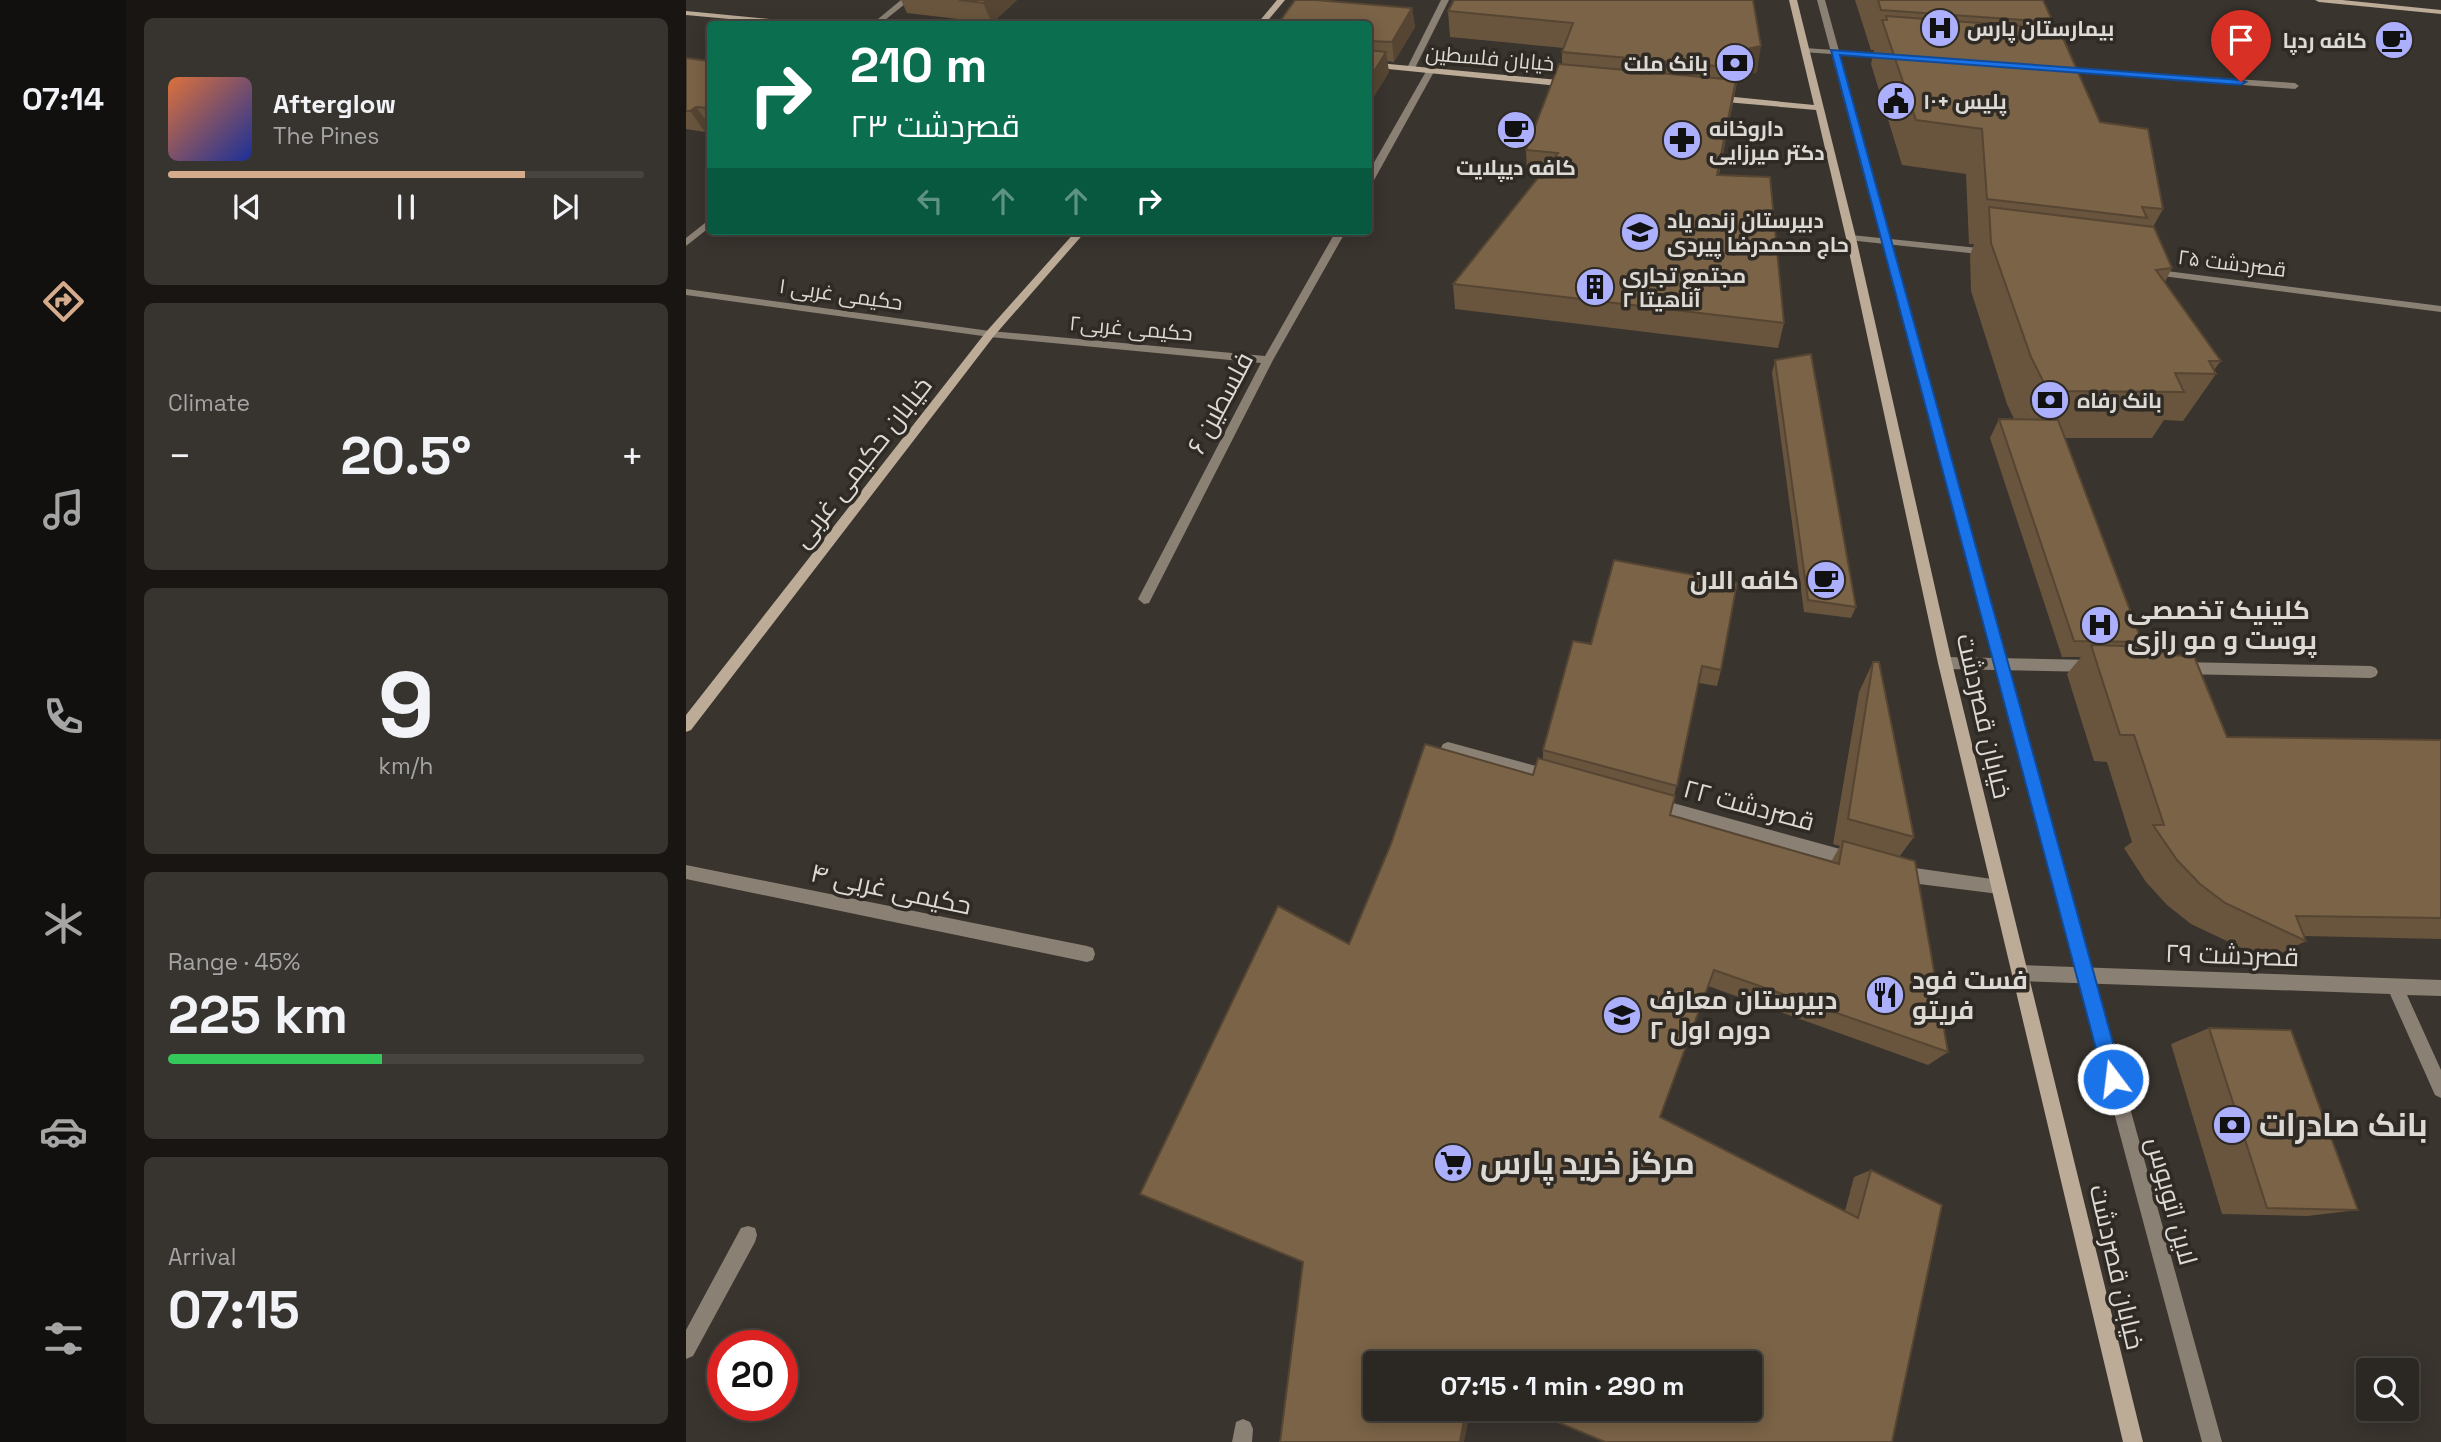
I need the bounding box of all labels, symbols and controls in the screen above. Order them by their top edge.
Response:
hospital icon: بیمارستان پارس [1919,7,1961,49]
pin [2211,10,2271,82]
place label: بیمارستان پارس [1967,15,2114,44]
cafe icon: کافه ردپا [2373,19,2415,61]
icon: arrive [2222,21,2260,59]
place label: کافه ردپا [2283,27,2367,56]
text: 210 m [850,34,987,96]
street label: خیابان فلسطین [1425,39,1555,77]
bank icon: بانک ملت [1714,42,1756,84]
icon: right [735,49,826,140]
place label: بانک ملت [1624,50,1708,77]
text: 07:14 [22,79,104,119]
public building icon: پلیس +۱۰ [1875,80,1917,122]
text: Afterglow [273,87,396,121]
place label: پلیس +۱۰ [1923,88,2007,117]
text: قصردشت ۲۳ [850,106,1020,146]
cafe icon: کافه دیپلایت [1495,109,1537,151]
place label: داروخانه دکتر میرزایی [1709,115,1825,166]
pharmacy icon: داروخانه دکتر میرزایی [1661,119,1703,161]
text: The Pines [273,121,379,151]
place label: کافه دیپلایت [1456,154,1576,182]
icon: left [911,182,949,220]
icon: ahead [984,182,1022,220]
icon: ahead [1057,182,1095,220]
icon: right [1130,182,1168,220]
icon: previous [228,188,266,226]
icon: pause [387,188,425,226]
icon: next [546,188,584,226]
place label: دبیرستان زنده یاد حاج محمدرضا پیردی [1667,207,1849,260]
school or university icon: دبیرستان زنده یاد حاج محمدرضا پیردی [1619,211,1661,253]
street label: قصردشت ۲۵ [2176,243,2288,283]
place label: مجتمع تجاری آناهیتا ۲ [1622,262,1746,313]
building icon: مجتمع تجاری آناهیتا ۲ [1574,266,1616,308]
street label: حکیمی غربی ۱ [777,272,905,316]
icon: directions [39,277,88,326]
street label: حکیمی غربی۲ [1068,309,1194,347]
street label: فلسطین ۶ [1179,346,1261,460]
street label: خیابان حکیمی غربی [785,370,939,554]
bank icon: بانک رفاه [2029,379,2071,421]
place label: بانک رفاه [2077,387,2162,414]
text: Climate [168,388,250,418]
text: 20.5° [340,423,472,489]
text: − [168,432,192,480]
text: + [620,432,644,480]
icon: music [39,485,88,534]
cafe icon: کافه الان [1805,559,1847,601]
place label: کافه الان [1690,563,1799,597]
place label: کلینیک تخصصی پوست و مو رازی [2127,593,2317,658]
hospital icon: کلینیک تخصصی پوست و مو رازی [2079,604,2121,646]
street label: خیابان قصردشت [1948,630,2020,802]
text: 9 [378,647,434,764]
icon: phone [39,692,88,741]
text: km/h [379,751,433,781]
street label: قصردشت ۲۲ [1680,771,1818,839]
street label: حکیمی غربی ۴ [808,855,974,923]
icon: climate [39,899,88,948]
street label: قصردشت ۲۹ [2164,936,2300,974]
text: Range · 45% [168,947,300,977]
place label: فست فود فریتو [1912,963,2028,1027]
restaurant icon: فست فود فریتو [1864,974,1906,1016]
text: 225 km [168,982,348,1048]
place label: دبیرستان معارف ۲ دوره اول [1649,983,1837,1047]
school or university icon: دبیرستان معارف ۲ دوره اول [1601,994,1643,1036]
position arrow [2076,1042,2150,1116]
bank icon: بانک صادرات [2211,1104,2253,1146]
place label: بانک صادرات [2259,1105,2428,1145]
icon: car [39,1107,88,1156]
street label: لاین اتوبوس [2139,1133,2205,1269]
supermarket icon: مرکز خرید پارس [1432,1142,1474,1184]
place label: مرکز خرید پارس [1480,1143,1695,1186]
street label: خیابان قصردشت [2081,1181,2153,1353]
text: Arrival [168,1242,236,1272]
text: 07:15 [168,1277,300,1343]
icon: filters [39,1314,88,1363]
speed limit sign: 20 [707,1330,798,1421]
map controls [2356,1358,2419,1421]
button: search [2356,1358,2419,1421]
text: 07:15 · 1 min · 290 m [1440,1369,1685,1403]

